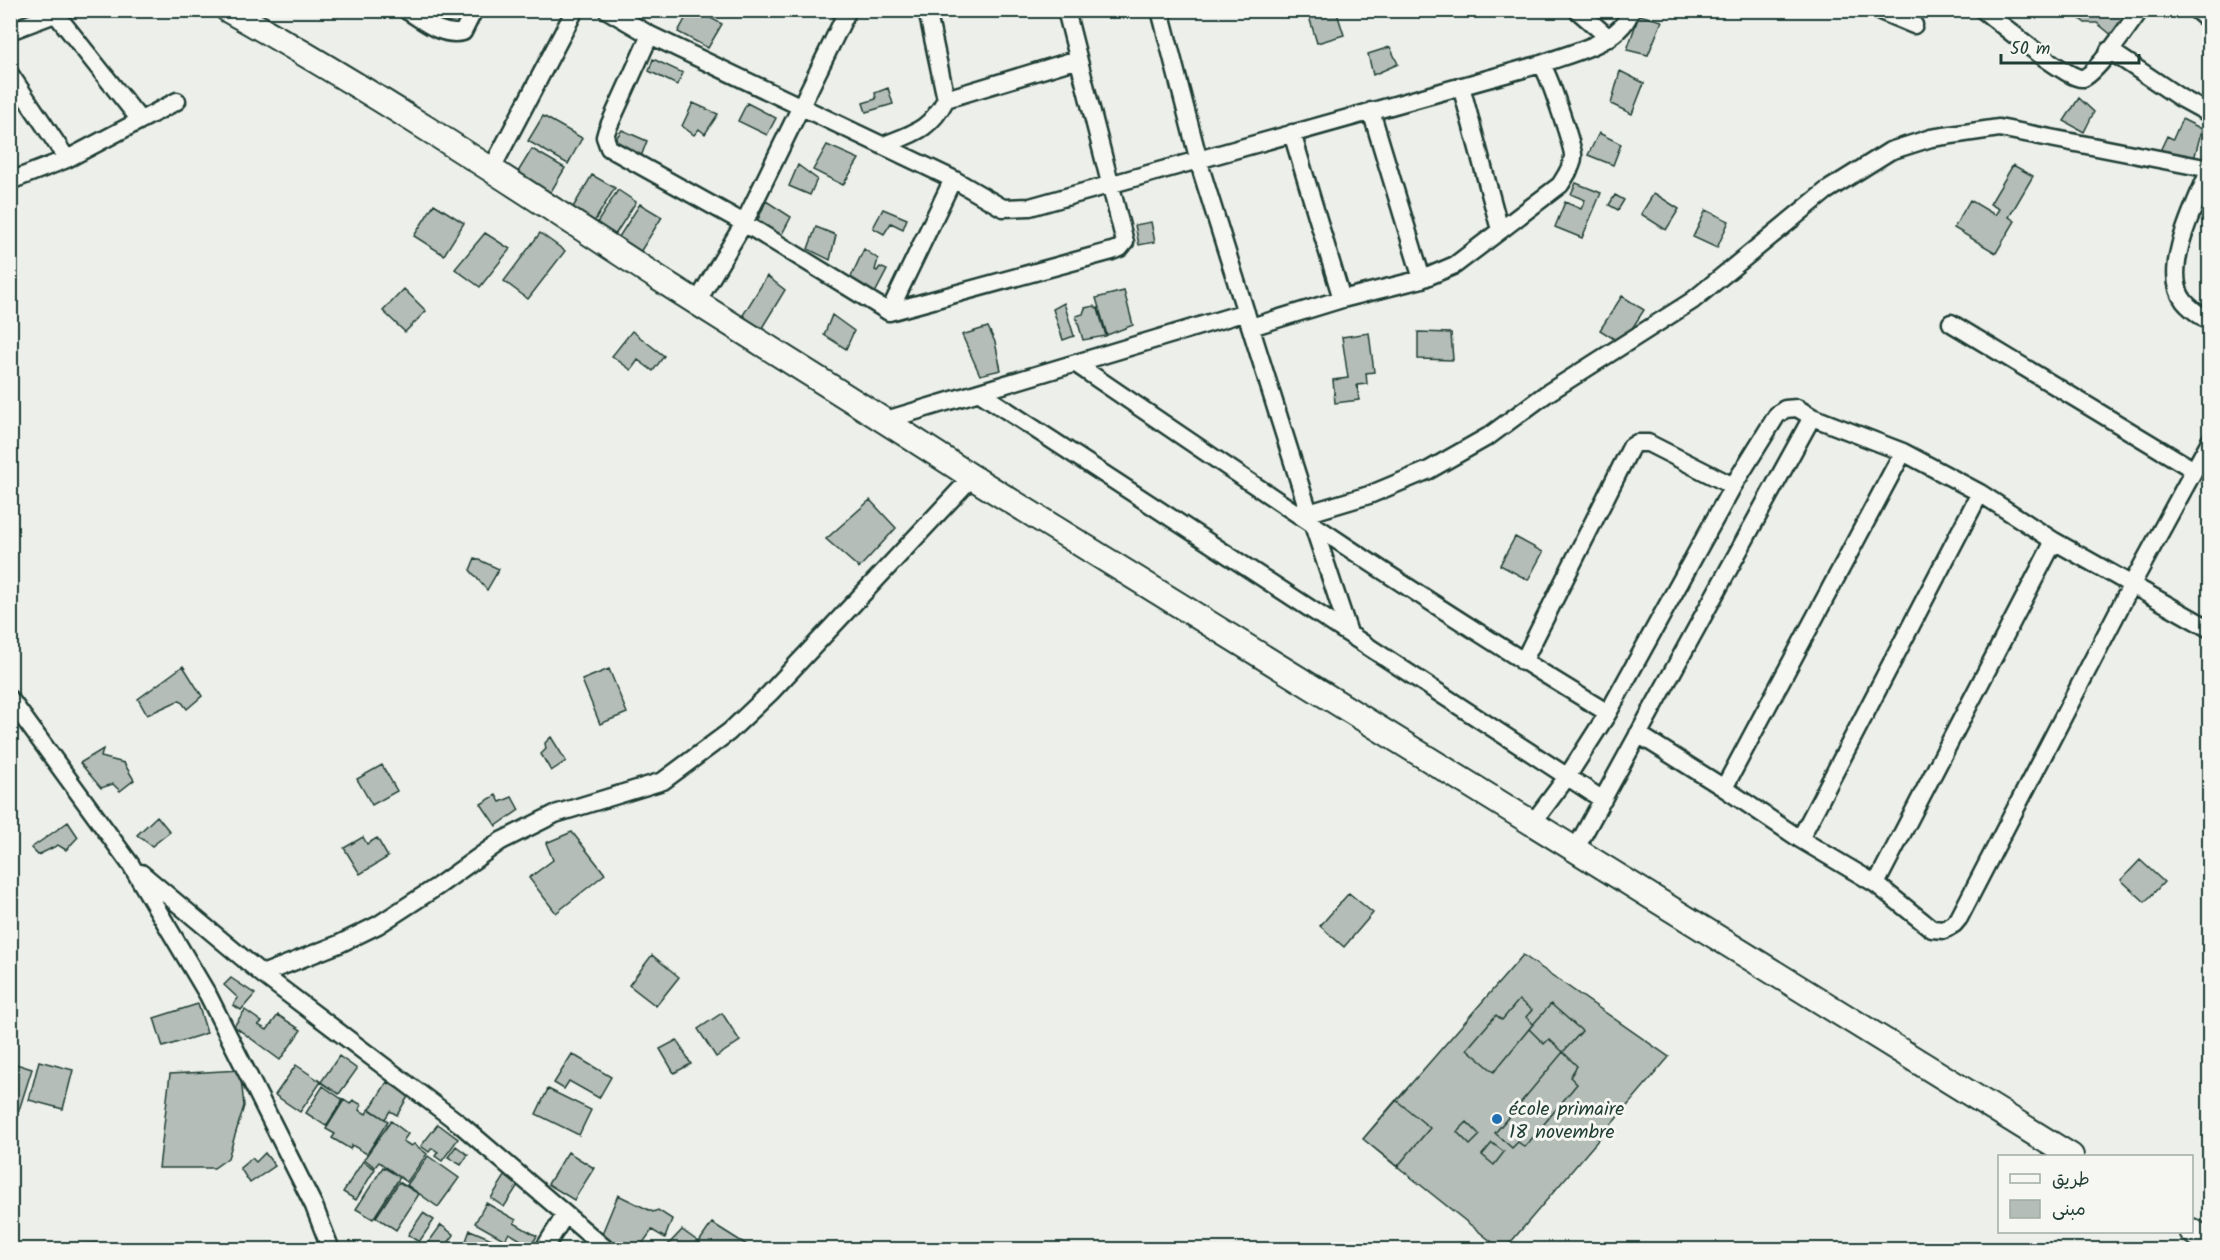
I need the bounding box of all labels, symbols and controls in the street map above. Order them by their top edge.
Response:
scale bar [2001,27,2139,65]
text: 50 m [2010,35,2050,64]
place label: école primaire 18 novembre [1509,1094,1624,1149]
marker: école primaire 18 novembre [1490,1112,1504,1126]
legend [1998,1155,2193,1233]
text: طريق [2052,1166,2090,1195]
text: مبنى [2052,1196,2086,1225]

